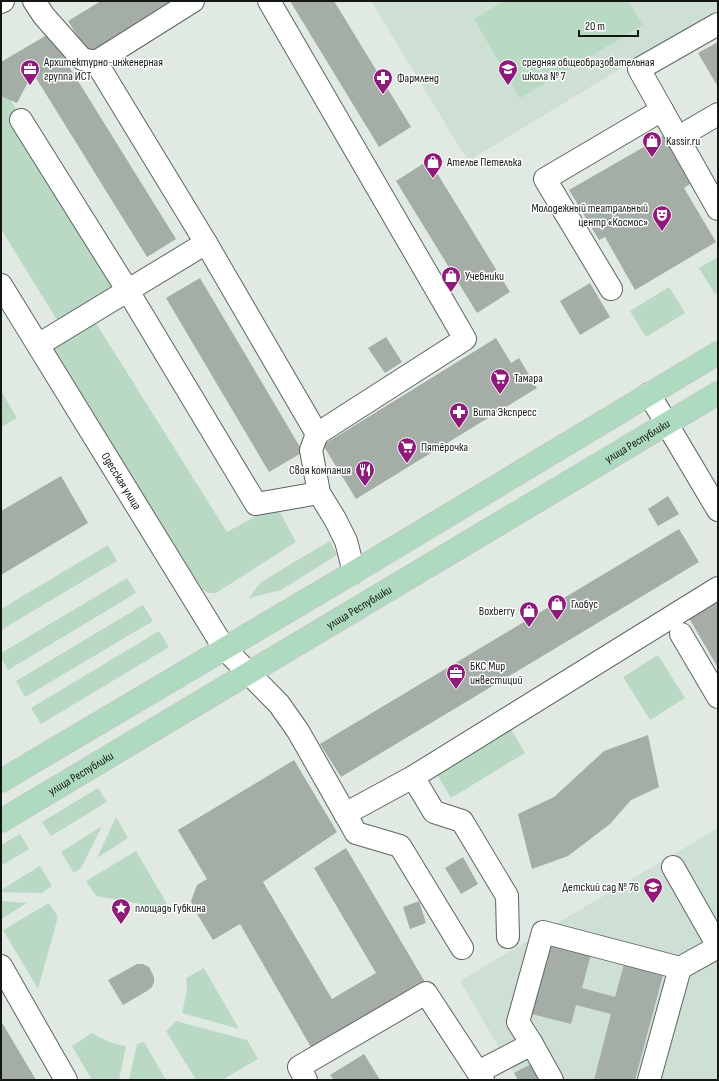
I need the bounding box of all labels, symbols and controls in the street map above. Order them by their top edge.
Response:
scale bar [579,12,638,38]
text: 20 m [585,19,605,34]
place label: Архитектурно-инженерная группа ИСТ [43,55,163,84]
place label: средняя общеобразовательная школа № 7 [522,55,655,84]
office icon: Архитектурно-инженерная группа ИСТ [19,58,41,86]
school or university icon: средняя общеобразовательная школа № 7 [497,58,519,86]
pharmacy icon: Фармленд [372,67,394,95]
place label: Фармленд [397,71,439,86]
shop icon: Kassir.ru [641,130,663,158]
place label: Kassir.ru [666,134,700,149]
shop icon: Ателье Петелька [422,151,444,179]
place label: Ателье Петелька [446,155,522,170]
place label: Молодежный театральный центр «Космос» [531,201,648,230]
theatre icon: Молодежный театральный центр «Космос» [651,204,673,232]
shop icon: Учебники [440,265,462,293]
place label: Учебники [465,269,504,284]
supermarket icon: Тамара [489,367,511,395]
place label: Тамара [514,371,543,386]
pharmacy icon: Вита Экспресс [448,401,470,429]
place label: Вита Экспресс [473,405,537,420]
street label: улица Республики [602,416,673,466]
supermarket icon: Пятёрочка [396,436,418,464]
place label: Пятёрочка [421,440,469,455]
street label: Одесская улица [98,450,145,513]
restaurant icon: Своя компания [354,459,376,487]
place label: Своя компания [289,463,351,478]
street label: улица Республики [324,582,394,633]
shop icon: Глобус [546,593,568,621]
place label: Глобус [571,597,598,612]
shop icon: Boxberry [518,600,540,628]
place label: Boxberry [479,604,515,619]
place label: БКС Мир инвестиций [470,659,522,688]
office icon: БКС Мир инвестиций [445,662,467,690]
street label: улица Республики [45,748,116,799]
school or university icon: Детский сад № 76 [642,876,664,904]
place label: Детский сад № 76 [562,880,639,895]
place icon: площадь Губкина [110,897,132,925]
place label: площадь Губкина [135,901,206,916]

